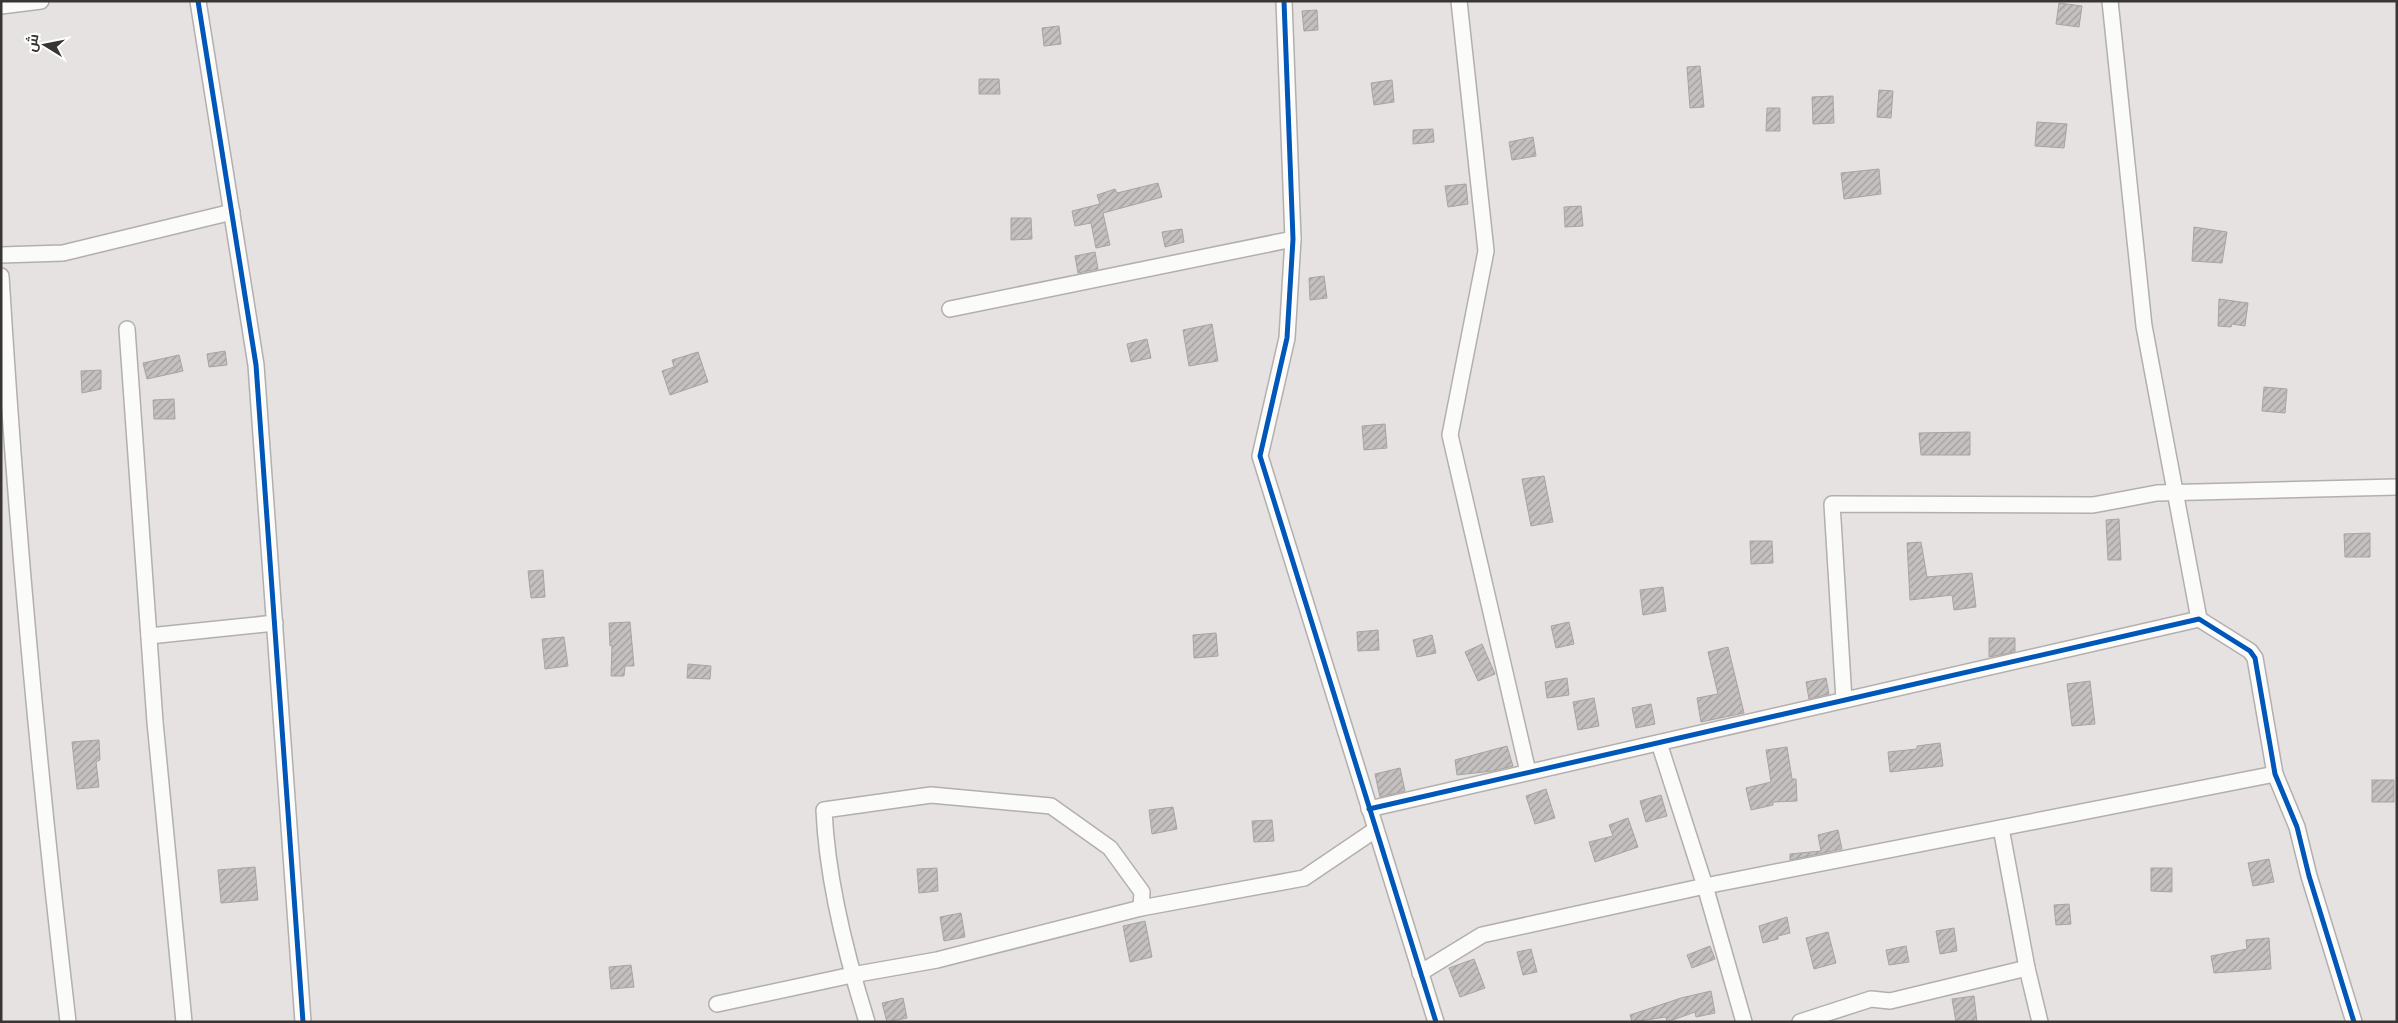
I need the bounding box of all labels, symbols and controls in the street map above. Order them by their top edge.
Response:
north arrow [20,20,70,70]
text: ش [22,32,43,53]

